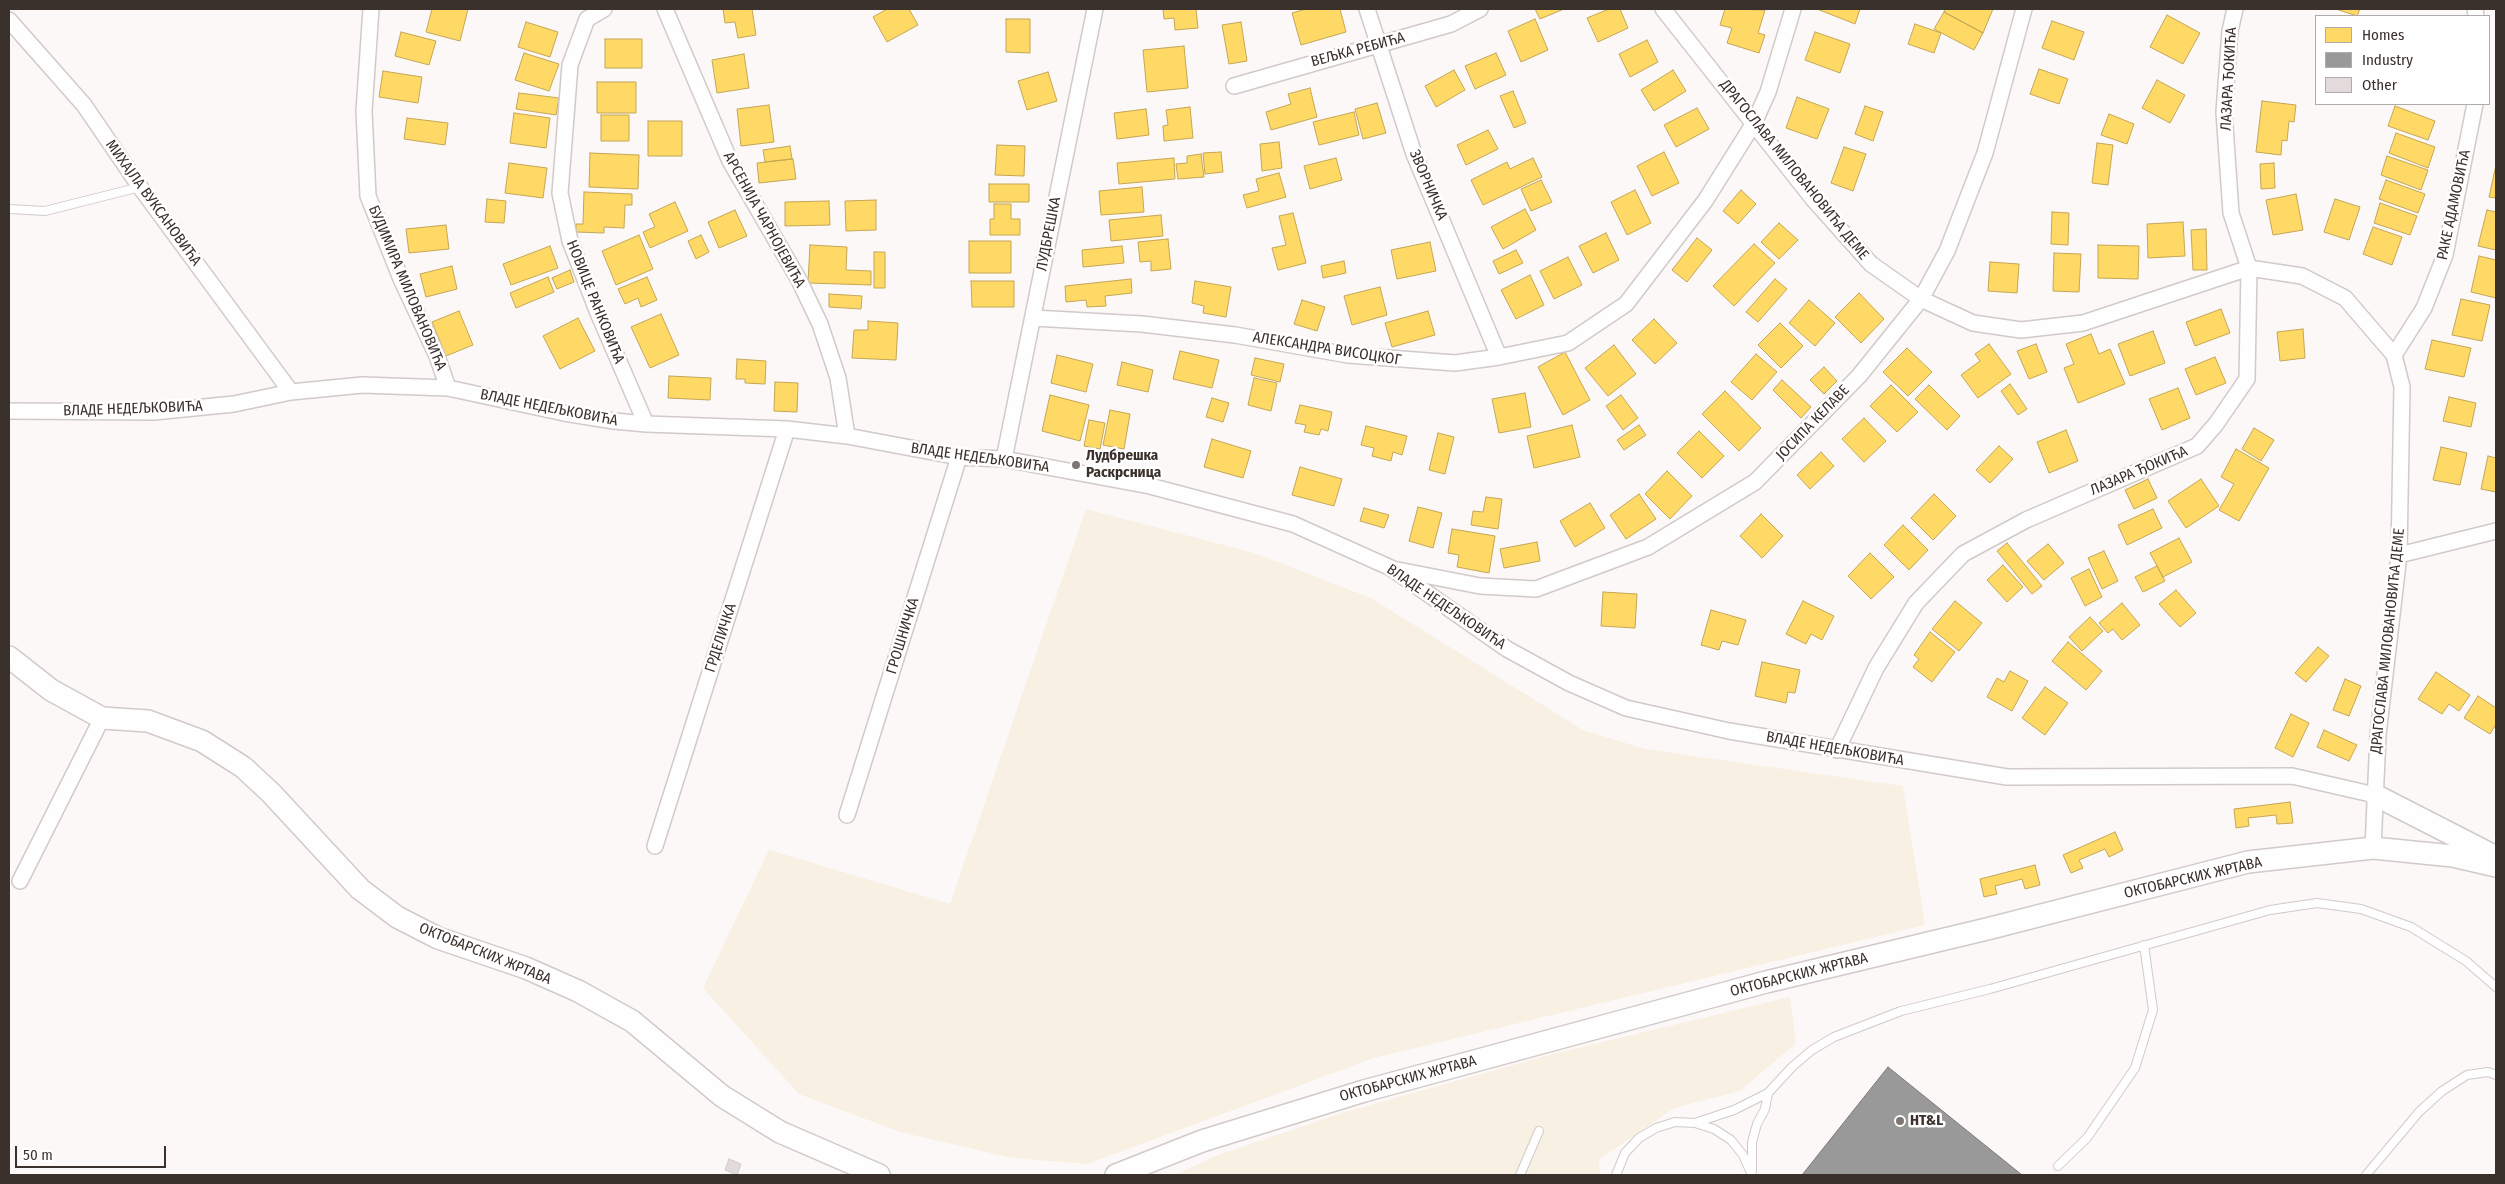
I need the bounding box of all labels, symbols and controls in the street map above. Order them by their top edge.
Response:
legend [2315,15,2490,105]
text: Homes [2362,26,2404,44]
street label: ЛАЗАРА ЂОКИЋА [2217,27,2241,131]
street label: ВЕЉКА РЕБИЋА [1309,29,1407,71]
text: Industry [2362,51,2413,69]
street label: ДРАГОСЛАВА МИЛОВАНОВИЋА ДЕМЕ [1716,76,1872,264]
text: Other [2362,76,2397,94]
street label: МИХАЈЛА ВУКСАНОВИЋА [101,137,205,269]
street label: ЗВОРНИЧКА [1405,147,1451,223]
street label: РАКЕ АДАМОВИЋА [2434,148,2474,262]
street label: АРСЕНИЈА ЧАРНОЈЕВИЋА [719,149,809,291]
street label: ЛУДБРЕШКА [1033,195,1065,273]
street label: БУДИМИРА МИЛОВАНОВИЋА [364,203,450,373]
street label: НОВИЦЕ РАНКОВИЋА [562,238,628,366]
street label: АЛЕКСАНДРА ВИСОЦКОГ [1251,328,1403,370]
street label: ЈОСИПА КЕЛАВЕ [1773,382,1853,464]
street label: ВЛАДЕ НЕДЕЉКОВИЋА [479,386,619,430]
street label: ВЛАДЕ НЕДЕЉКОВИЋА [63,398,203,420]
street label: ВЛАДЕ НЕДЕЉКОВИЋА [910,439,1050,477]
street label: ЛАЗАРА ЂОКИЋА [2088,442,2190,500]
place label: Лудбрешка Раскрсница [1086,447,1161,482]
marker: Лудбрешка Раскрсница [1070,459,1082,471]
street label: ДРАГОСЛАВА МИЛОВАНОВИЋА ДЕМЕ [2367,527,2409,755]
street label: ВЛАДЕ НЕДЕЉКОВИЋА [1383,560,1509,654]
street label: ГРОШНИЧКА [883,596,923,676]
street label: ГРДЕЛИЧКА [701,601,741,675]
street label: ВЛАДЕ НЕДЕЉКОВИЋА [1765,728,1905,770]
street label: ОКТОБАРСКИХ ЖРТАВА [2122,853,2264,903]
street label: ОКТОБАРСКИХ ЖРТАВА [416,919,554,989]
street label: ОКТОБАРСКИХ ЖРТАВА [1728,949,1870,1001]
street label: ОКТОБАРСКИХ ЖРТАВА [1338,1052,1478,1106]
place label: HT&L [1910,1112,1943,1130]
marker: HT&L [1894,1115,1906,1127]
scale bar [18,1136,169,1168]
text: 50 m [23,1146,53,1164]

